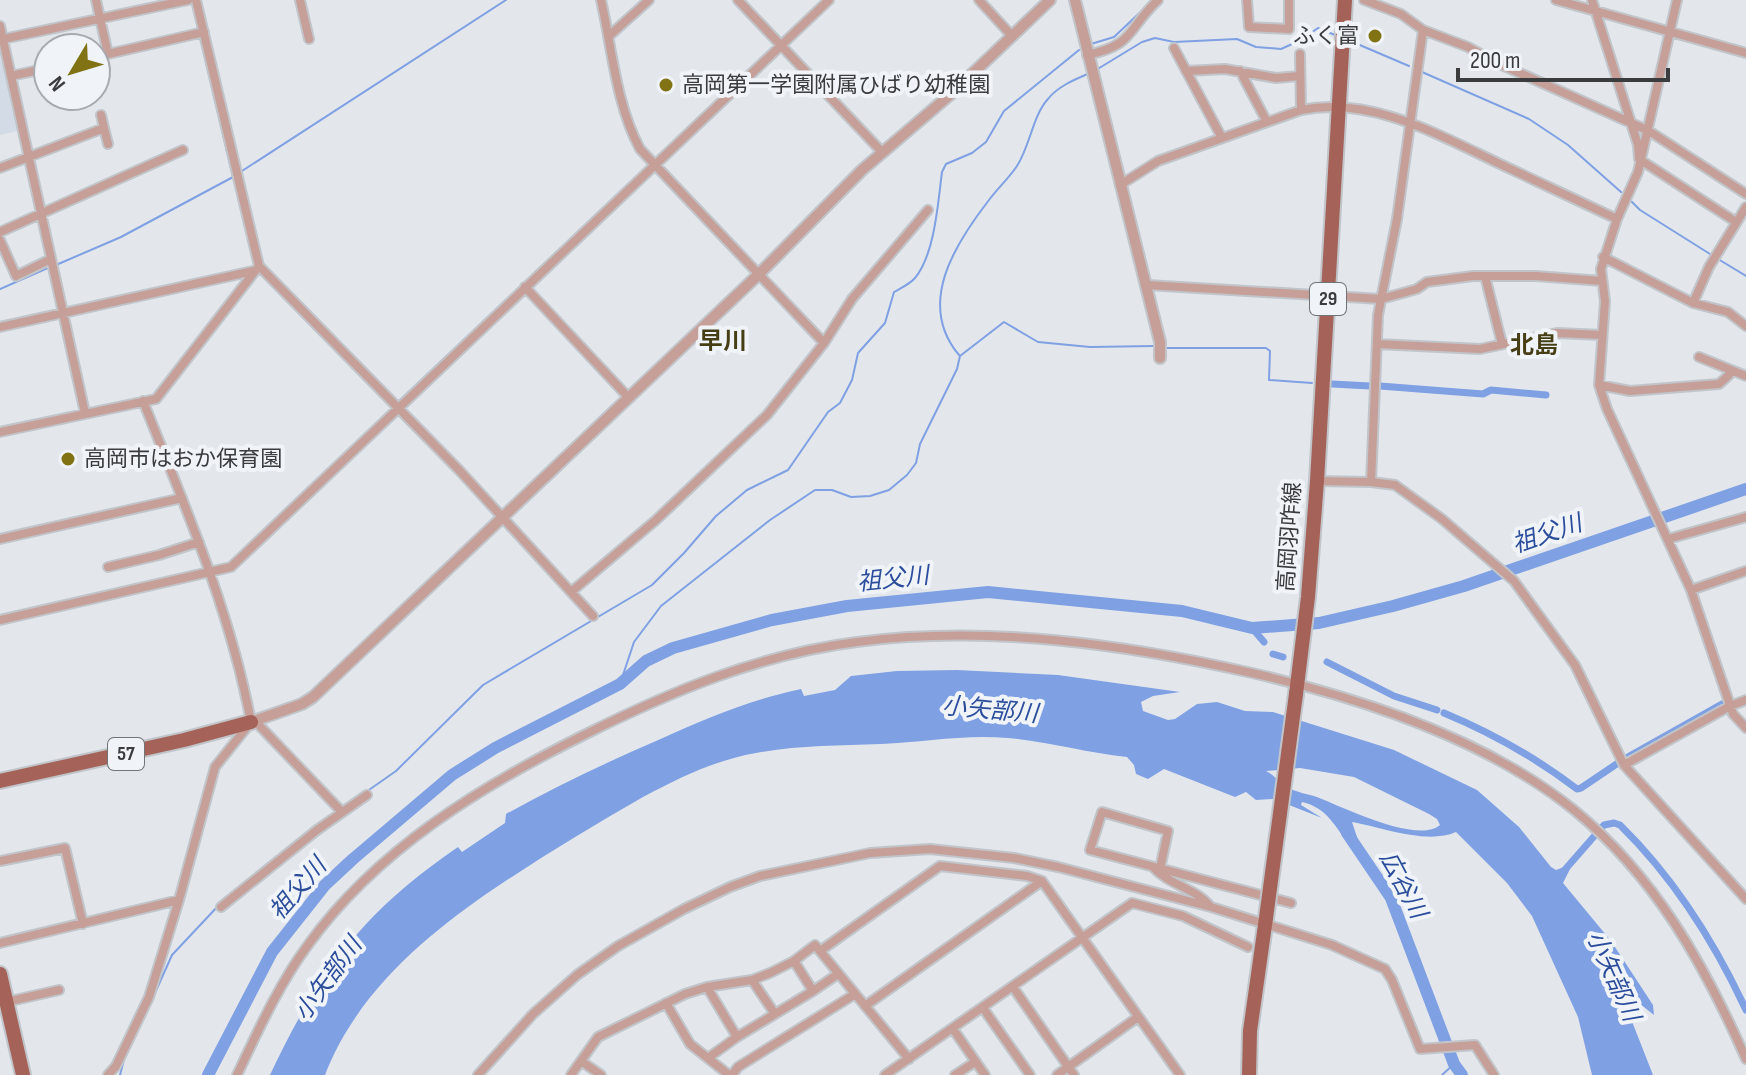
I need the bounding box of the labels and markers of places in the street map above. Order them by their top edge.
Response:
place label: ふく富 [1293,23,1359,50]
marker: ふく富 [1366,27,1384,45]
place label: 高岡第一学園附属ひばり幼稚園 [682,72,990,99]
marker: 高岡第一学園附属ひばり幼稚園 [657,76,675,94]
place label: 高岡市はおか保育園 [84,446,282,473]
marker: 高岡市はおか保育園 [59,450,77,468]

